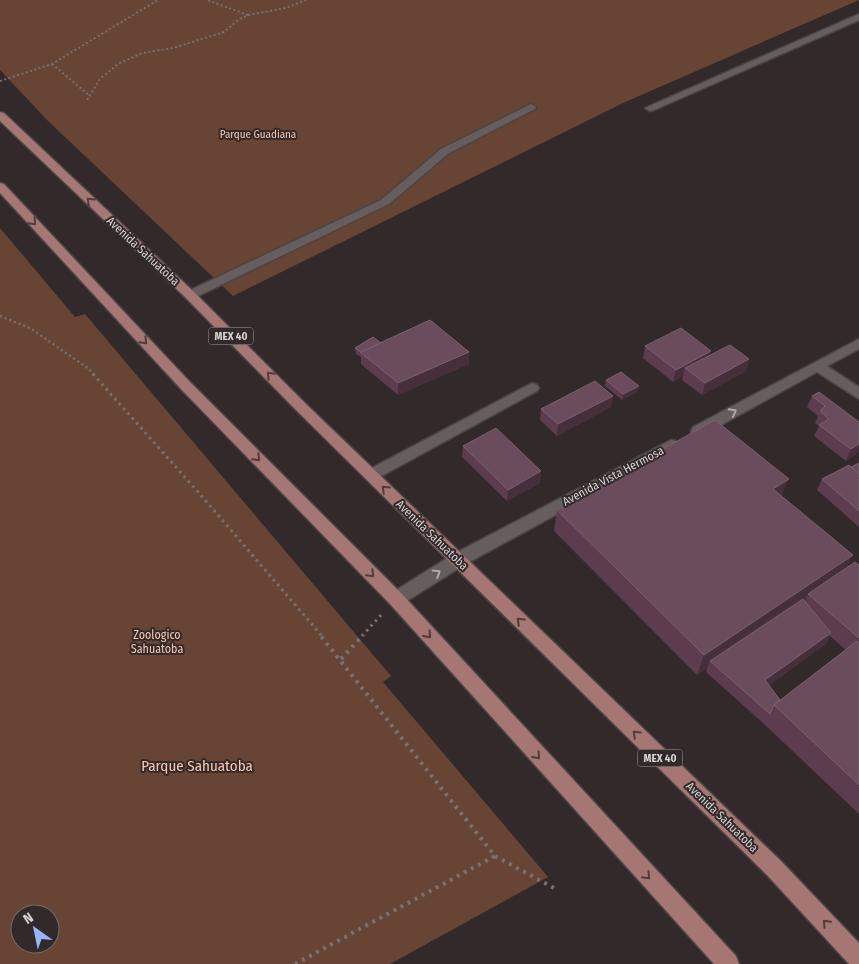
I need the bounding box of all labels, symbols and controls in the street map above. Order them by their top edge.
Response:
park label: Parque Guadiana [220,128,296,141]
one-way arrow [87,198,96,207]
street label: Avenida Sahuatoba [104,214,182,288]
one-way arrow [27,216,36,225]
road number: MEX 40 [208,328,254,344]
one-way arrow [138,335,147,344]
one-way arrow [267,372,276,381]
one-way arrow [728,408,737,418]
street label: Avenida Vista Hermosa [560,443,666,509]
one-way arrow [251,452,260,461]
one-way arrow [382,486,391,495]
street label: Avenida Sahuatoba [393,497,471,573]
one-way arrow [365,568,374,577]
one-way arrow [432,570,441,579]
one-way arrow [517,618,526,627]
park label: Zoologico Sahuatoba [131,628,183,656]
one-way arrow [423,630,432,639]
one-way arrow [633,731,642,740]
road number: MEX 40 [638,750,682,766]
one-way arrow [531,751,540,760]
park label: Parque Sahuatoba [141,757,253,775]
street label: Avenida Sahuatoba [683,779,761,855]
one-way arrow [641,870,650,879]
north arrow [10,904,60,954]
text: N [20,909,36,928]
one-way arrow [823,920,832,929]

